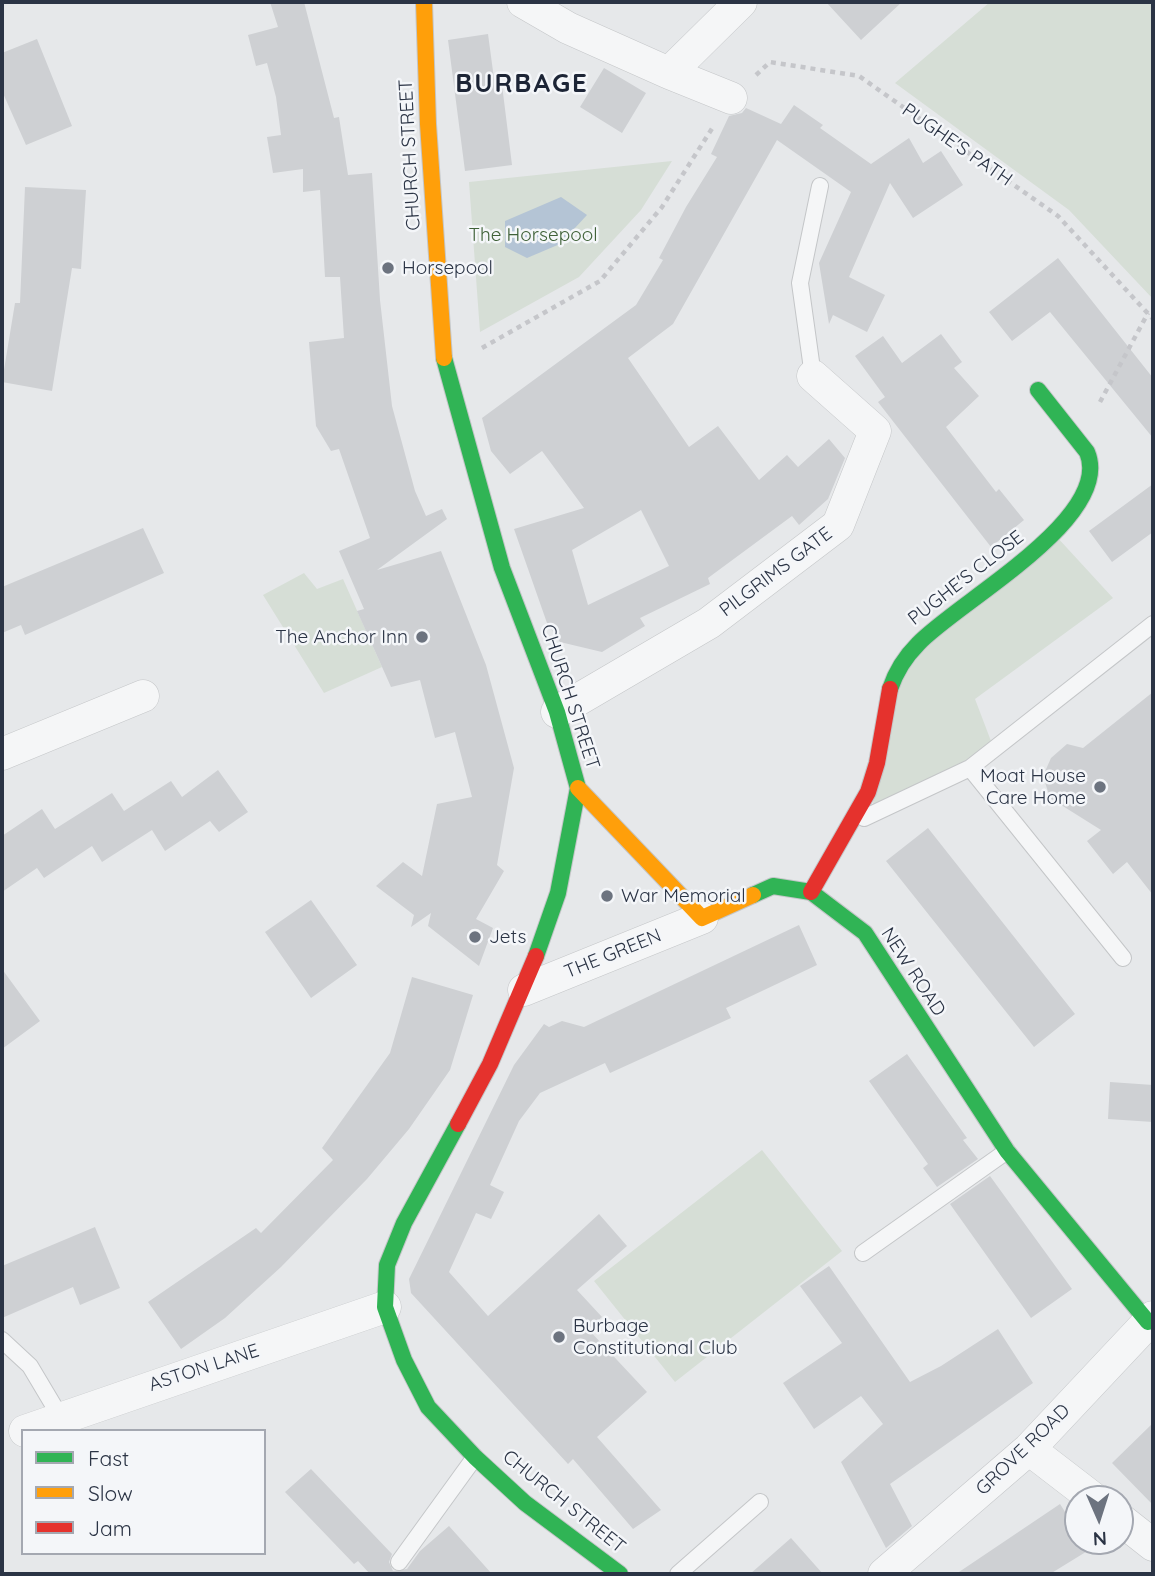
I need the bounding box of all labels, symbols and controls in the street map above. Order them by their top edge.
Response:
district label: BURBAGE [456,68,588,100]
street label: CHURCH STREET [395,79,425,231]
street label: PUGHE'S PATH [898,99,1016,191]
park label: The Horsepool [468,224,598,246]
place label: Horsepool [402,257,493,279]
marker: Horsepool [380,260,396,276]
street label: PILGRIMS GATE [715,522,837,622]
street label: PUGHE'S CLOSE [904,526,1028,630]
street label: CHURCH STREET [536,621,604,773]
place label: The Anchor Inn [275,626,408,648]
marker: The Anchor Inn [414,629,430,645]
place label: Moat House Care Home [980,765,1086,809]
marker: Moat House Care Home [1092,779,1108,795]
place label: War Memorial [621,885,746,907]
marker: War Memorial [599,888,615,904]
street label: NEW ROAD [876,923,950,1021]
street label: THE GREEN [561,924,665,984]
place label: Jets [489,926,526,948]
marker: Jets [467,929,483,945]
place label: Burbage Constitutional Club [573,1315,738,1359]
marker: Burbage Constitutional Club [551,1329,567,1345]
street label: ASTON LANE [146,1339,262,1397]
street label: GROVE ROAD [971,1400,1075,1500]
legend [21,1429,266,1555]
text: Fast [88,1445,129,1471]
street label: CHURCH STREET [498,1446,630,1558]
text: Slow [88,1480,133,1506]
north arrow [1064,1485,1134,1555]
text: Jam [88,1515,132,1541]
text: N [1092,1527,1108,1551]

